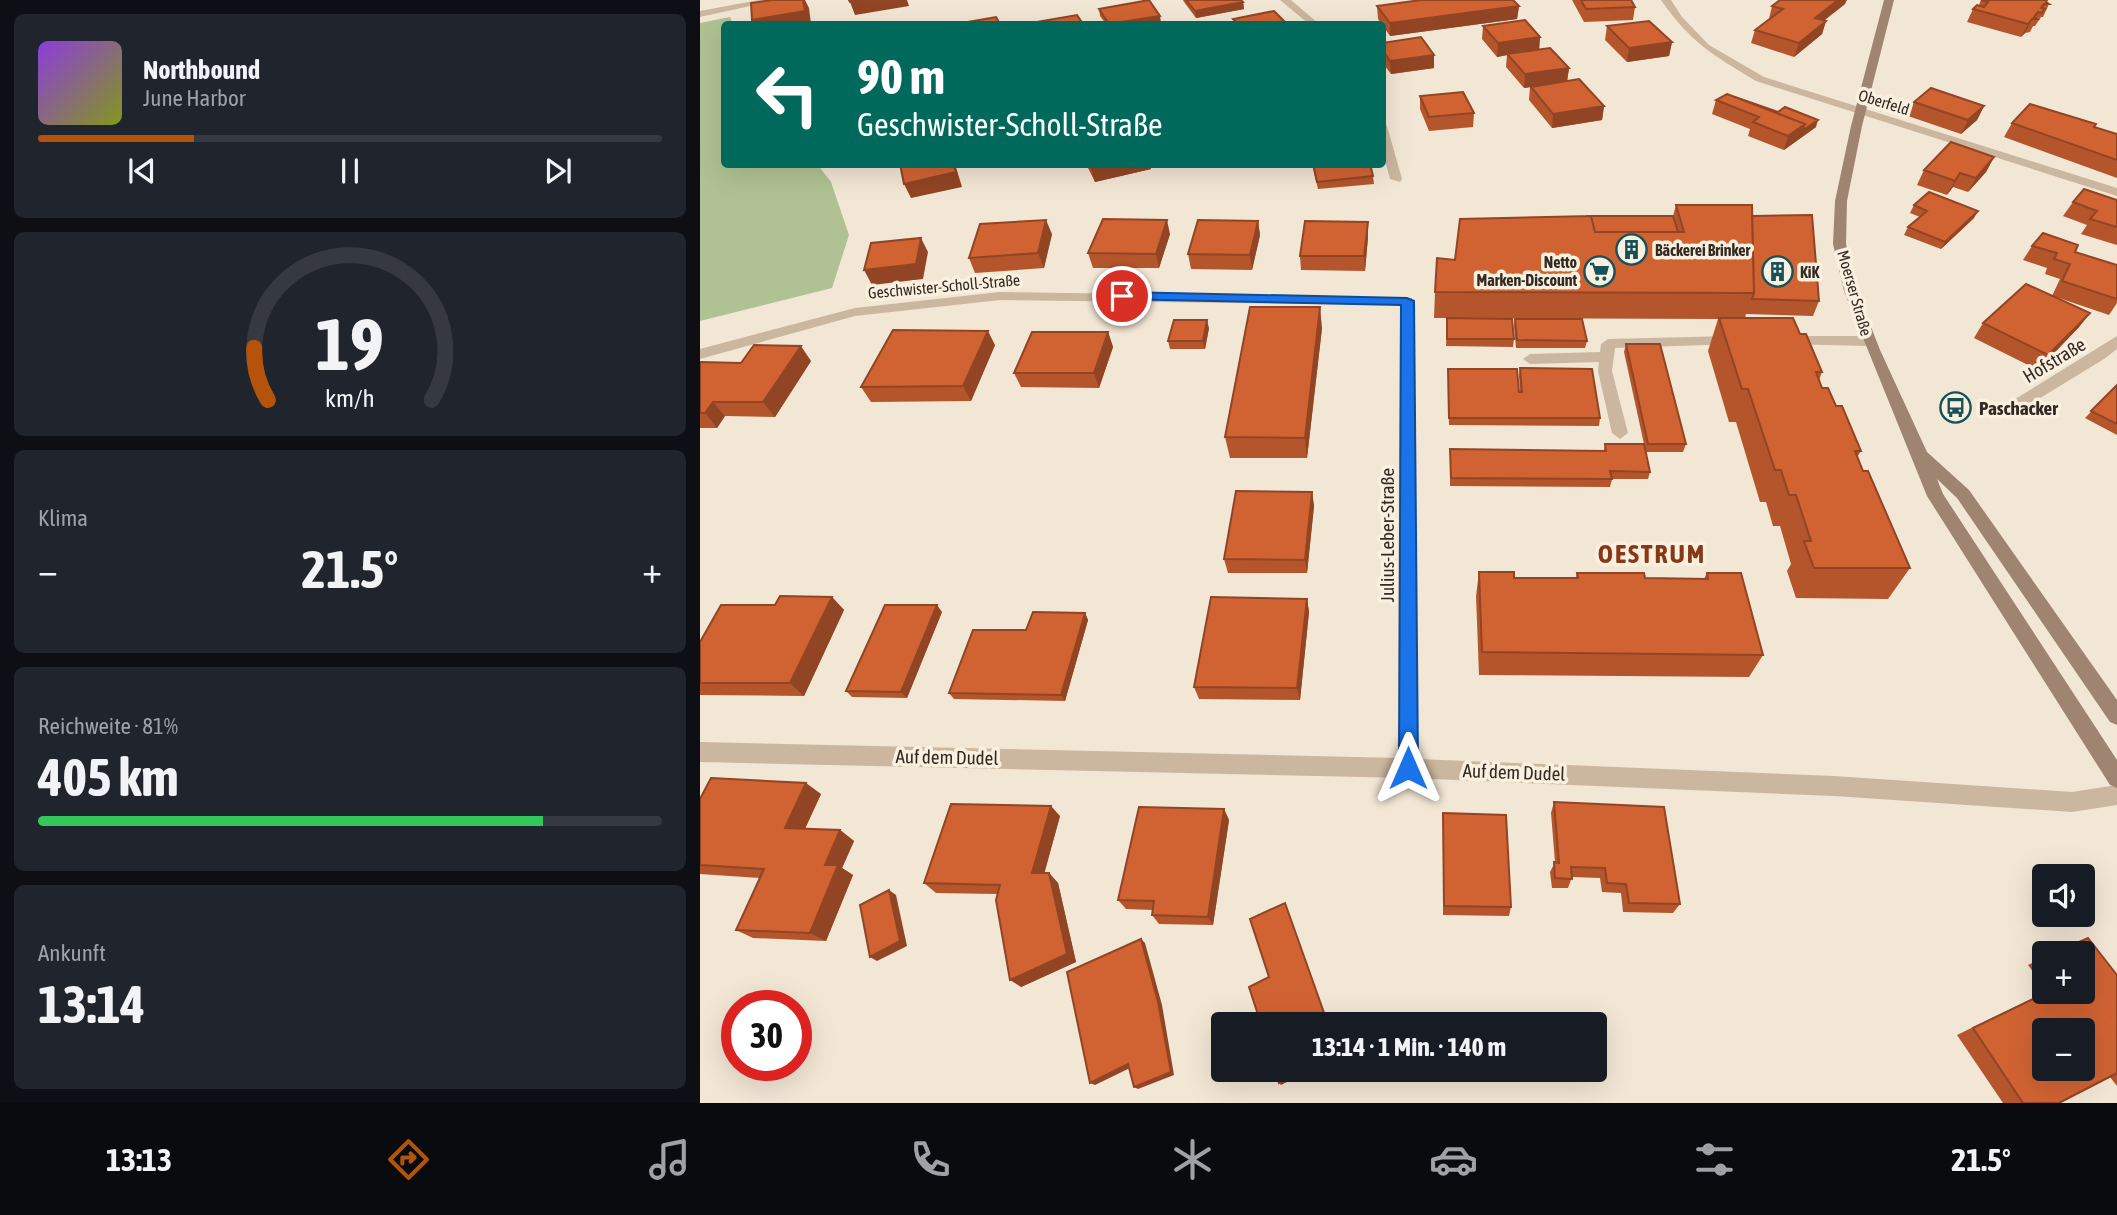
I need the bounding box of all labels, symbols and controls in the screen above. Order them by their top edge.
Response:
text: 90 m [857,48,945,104]
icon: left [742,49,833,140]
text: Northbound [143,55,260,85]
text: June Harbor [143,85,246,111]
street label: Oberfeld [1856,86,1912,118]
text: Geschwister-Scholl-Straße [857,106,1162,143]
icon: previous [123,152,161,190]
icon: pause [331,152,369,190]
icon: next [539,152,577,190]
building icon: Bäckerei Brinker [1615,233,1649,267]
place label: Bäckerei Brinker [1655,241,1751,259]
street label: Moerser Straße [1834,248,1876,338]
place label: Netto Marken-Discount [1477,253,1577,289]
supermarket icon: Netto Marken-Discount [1583,254,1617,288]
building icon: KiK [1760,255,1794,289]
place label: KiK [1800,263,1820,281]
pin [1092,266,1152,326]
street label: Geschwister-Scholl-Straße [867,270,1021,302]
icon: arrive [1103,277,1141,315]
text: 19 [316,302,384,385]
street label: Hofstraße [2019,333,2089,387]
text: km/h [325,383,375,411]
bus stop icon: Paschacker [1939,391,1973,425]
place label: Paschacker [1979,397,2058,419]
street label: Julius-Leber-Straße [1376,468,1398,602]
text: Klima [38,505,88,531]
text: 21.5° [302,539,398,599]
district label: OESTRUM [1598,539,1706,569]
text: − [38,548,58,591]
text: + [642,548,662,591]
text: Reichweite · 81% [38,713,178,739]
position arrow [1371,731,1445,805]
street label: Auf dem Dudel [895,745,999,769]
text: 405 km [38,747,179,807]
street label: Auf dem Dudel [1462,759,1566,785]
map controls [2032,864,2095,1081]
button: sound [2032,864,2095,927]
text: Ankunft [38,940,106,966]
button: + [2032,941,2095,1004]
text: 13:14 [38,974,145,1034]
speed limit sign: 30 [721,990,812,1081]
button: − [2032,1018,2095,1081]
text: 13:14 · 1 Min. · 140 m [1312,1032,1506,1062]
icon: directions [384,1135,433,1184]
icon: music [645,1135,694,1184]
icon: phone [906,1135,955,1184]
icon: climate [1168,1135,1217,1184]
icon: car [1429,1135,1478,1184]
icon: filters [1690,1135,1739,1184]
text: 13:13 [106,1141,172,1178]
text: 21.5° [1951,1141,2011,1178]

